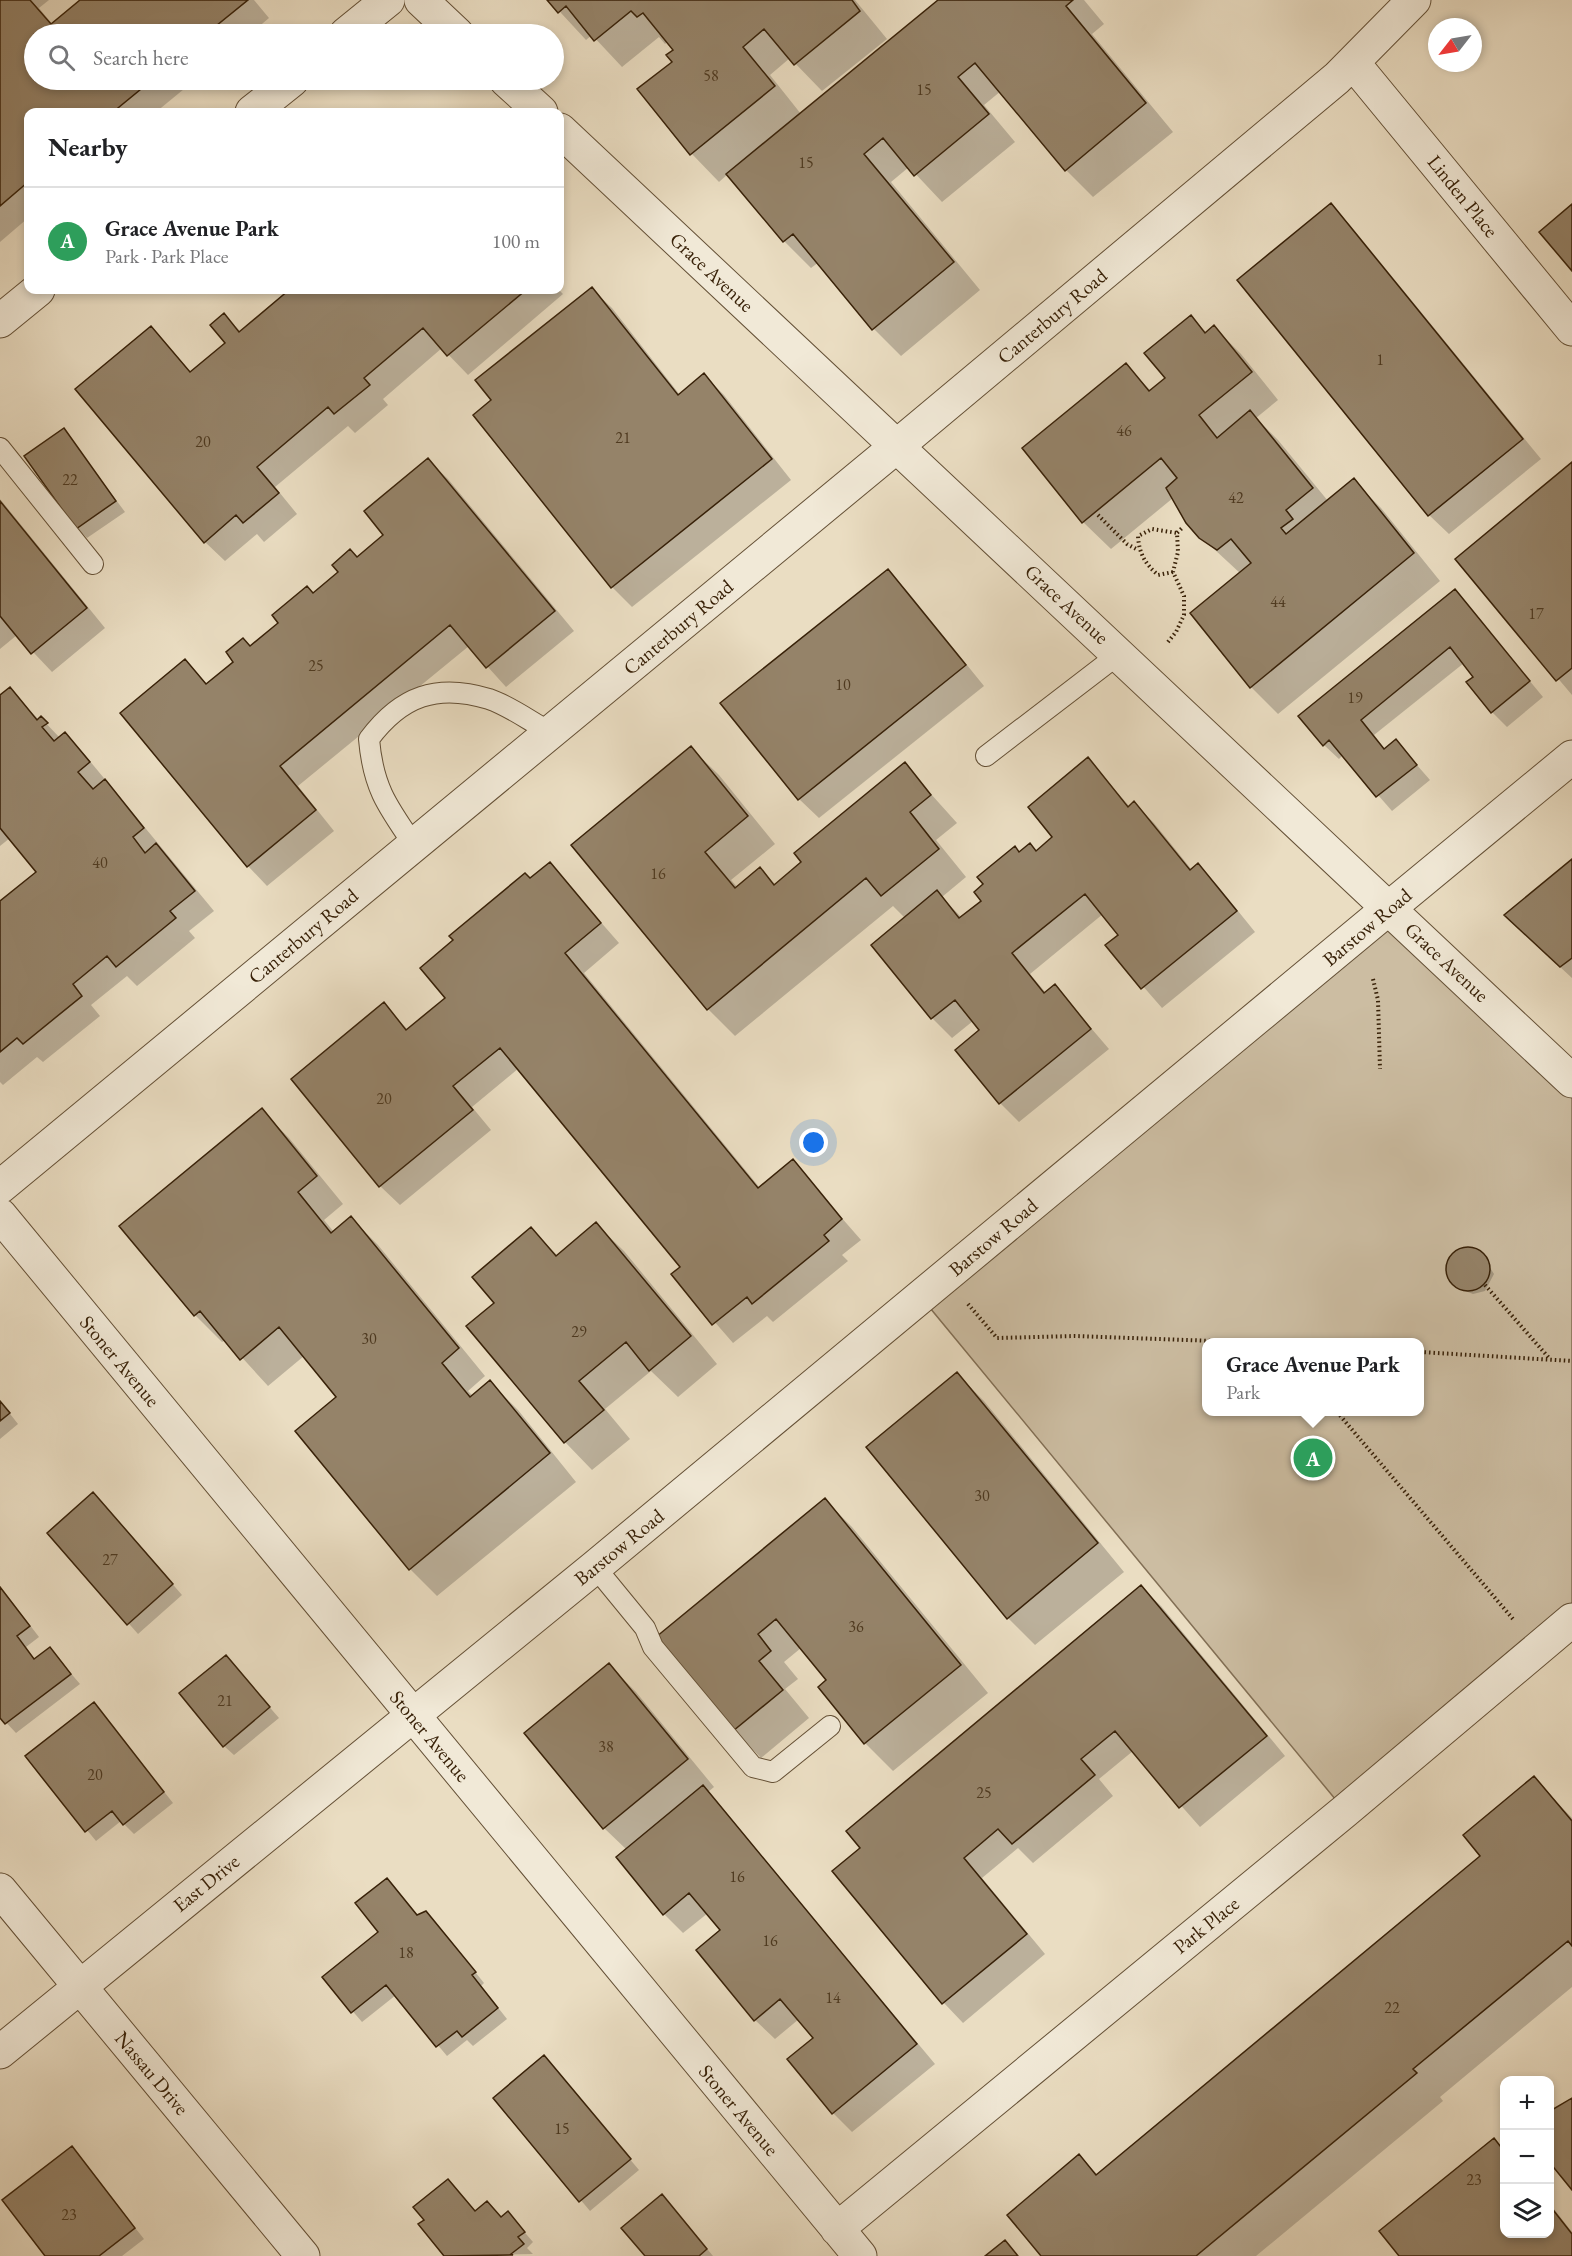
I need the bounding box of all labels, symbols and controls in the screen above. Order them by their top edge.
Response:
north arrow [1428,18,1482,72]
search box [24,24,564,90]
icon: search [45,41,78,74]
text: Search here [93,43,188,72]
house number: 58 [703,65,719,86]
house number: 15 [916,79,932,100]
text: Nearby [48,130,128,164]
street label: Linden Place [1422,149,1504,243]
house number: 15 [798,152,814,173]
text: Grace Avenue Park [105,214,279,243]
street label: Grace Avenue [664,226,760,318]
text: A [60,228,75,254]
text: 100 m [492,228,540,254]
text: Park · Park Place [105,243,229,269]
street label: Canterbury Road [992,262,1113,370]
house number: 1 [1376,349,1384,370]
house number: 46 [1116,420,1132,441]
house number: 21 [615,427,631,448]
house number: 20 [195,431,211,452]
house number: 22 [62,469,78,490]
house number: 42 [1228,487,1244,508]
street label: Grace Avenue [1019,558,1115,650]
street label: Canterbury Road [618,573,739,681]
house number: 44 [1270,591,1286,612]
house number: 17 [1528,603,1544,624]
house number: 25 [308,655,324,676]
house number: 10 [835,674,851,695]
house number: 19 [1347,687,1363,708]
house number: 40 [92,852,108,873]
house number: 16 [650,863,666,884]
street label: Canterbury Road [243,882,364,990]
street label: Barstow Road [1317,882,1418,972]
street label: Grace Avenue [1399,916,1495,1008]
house number: 20 [376,1088,392,1109]
your location [799,1128,828,1157]
street label: Barstow Road [943,1192,1044,1282]
street label: Stoner Avenue [74,1310,166,1412]
house number: 29 [571,1321,587,1342]
house number: 30 [361,1328,377,1349]
popup [1202,1338,1424,1416]
text: Grace Avenue Park [1226,1350,1400,1379]
text: Park [1226,1379,1260,1405]
pin: A [1294,1436,1332,1480]
house number: 30 [974,1485,990,1506]
street label: Barstow Road [569,1502,670,1591]
house number: 27 [102,1549,118,1570]
house number: 36 [848,1616,864,1637]
street label: Stoner Avenue [384,1685,476,1787]
house number: 21 [217,1690,233,1711]
house number: 38 [598,1736,614,1757]
house number: 20 [87,1764,103,1785]
house number: 25 [976,1782,992,1803]
street label: East Drive [167,1848,245,1918]
house number: 16 [729,1866,745,1887]
street label: Park Place [1168,1890,1244,1959]
house number: 16 [762,1930,778,1951]
house number: 18 [398,1942,414,1963]
house number: 14 [825,1987,841,2008]
house number: 22 [1384,1997,1400,2018]
street label: Nassau Drive [109,2026,195,2121]
street label: Stoner Avenue [693,2059,785,2161]
map controls [1500,2076,1554,2238]
button: + [1500,2076,1554,2130]
house number: 15 [554,2118,570,2139]
button: − [1500,2130,1554,2184]
house number: 23 [1466,2169,1482,2190]
button: layers [1500,2184,1554,2238]
house number: 23 [61,2204,77,2225]

